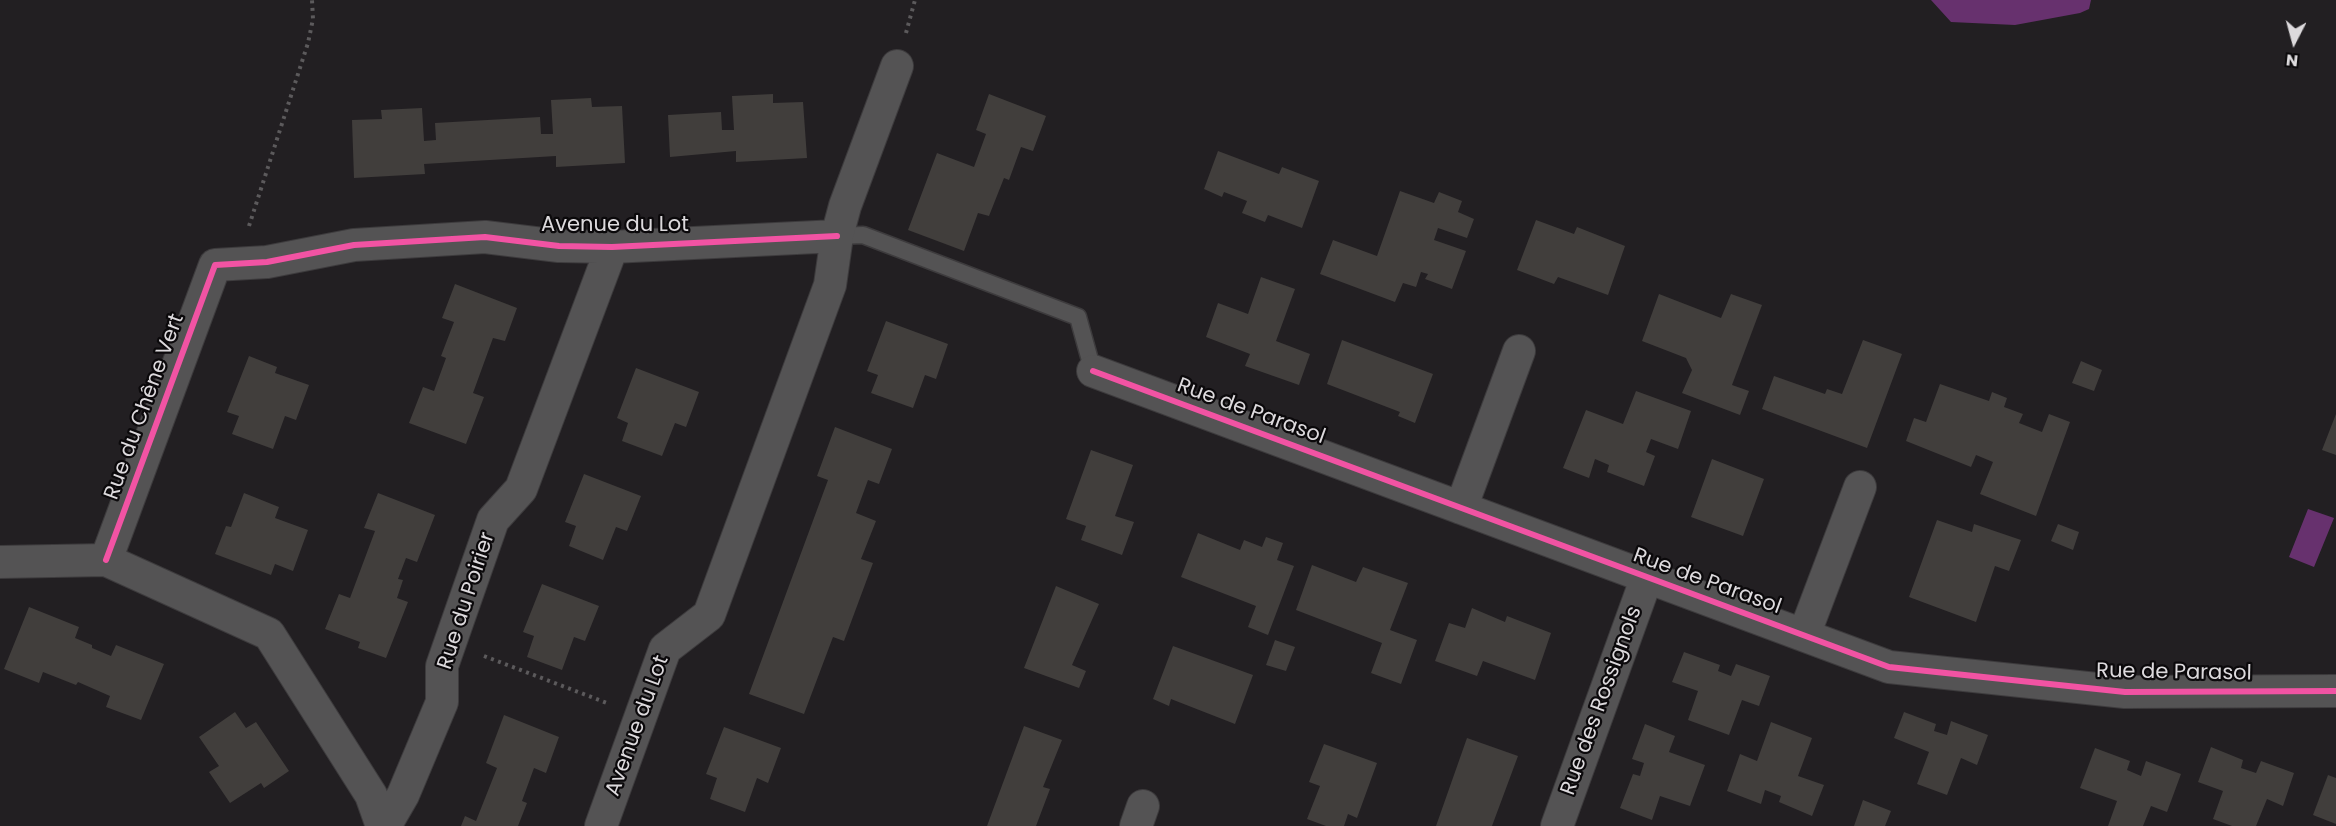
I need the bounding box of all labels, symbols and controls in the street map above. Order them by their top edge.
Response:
north arrow [2264,12,2324,72]
text: N [2285,48,2299,72]
street label: Avenue du Lot [541,213,689,239]
street label: Rue du Chêne Vert [100,311,190,503]
street label: Rue de Parasol [1174,374,1328,450]
street label: Rue du Poirier [433,529,501,673]
street label: Rue de Parasol [1630,544,1784,620]
street label: Rue des Rossignols [1556,603,1648,799]
street label: Avenue du Lot [601,652,675,800]
street label: Rue de Parasol [2096,659,2252,687]

